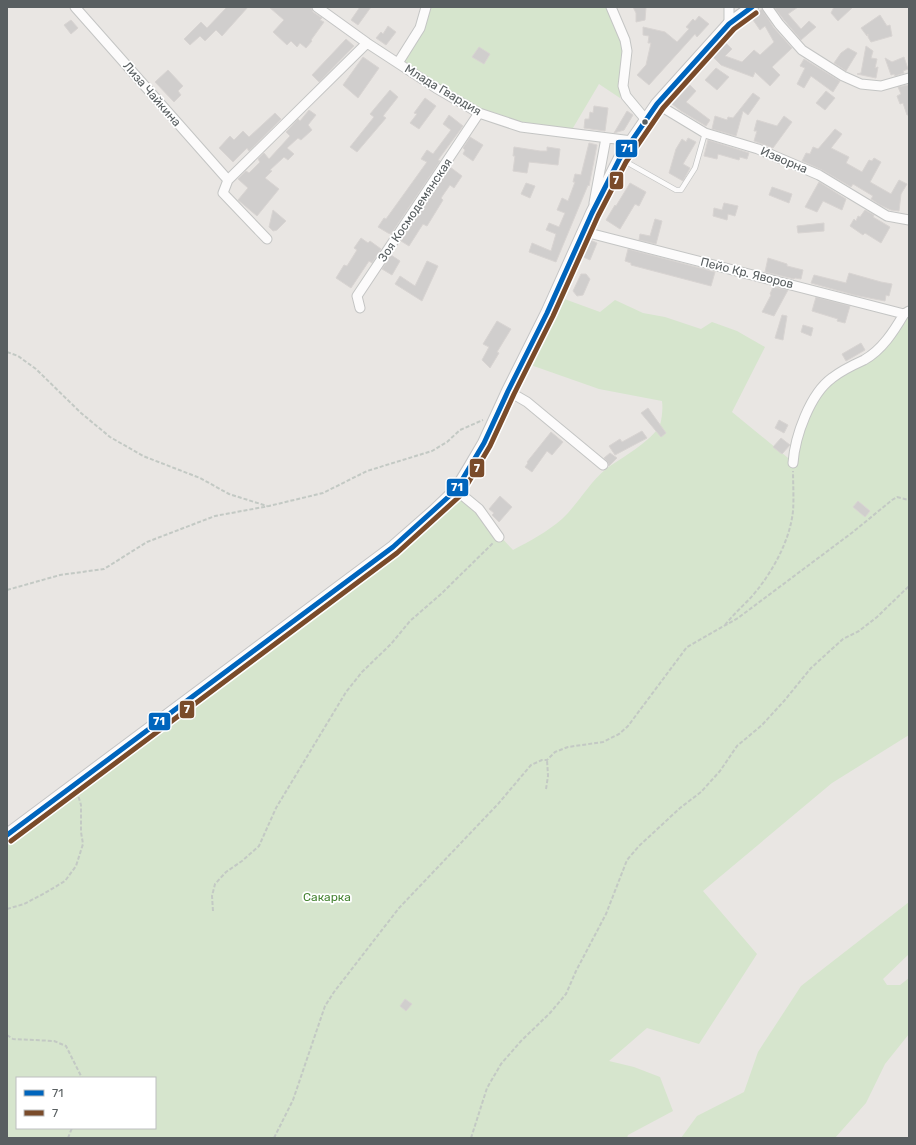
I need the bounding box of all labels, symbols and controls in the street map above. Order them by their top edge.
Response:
street label: Лиза Чайкина [120,59,184,129]
street label: Млада Гвардия [402,62,484,118]
unlabelled marker [640,117,650,127]
line badge: 71 [615,139,638,158]
text: 71 [621,142,633,155]
street label: Изворна [758,144,810,176]
street label: Зоя Космодемянская [375,156,455,264]
line badge: 7 [609,171,624,190]
text: 7 [613,174,620,187]
street label: Пейо Кр. Яворов [699,255,795,291]
line badge: 7 [469,458,485,478]
text: 7 [474,462,481,475]
line badge: 71 [446,478,469,497]
text: 71 [451,481,463,494]
line badge: 7 [179,700,195,719]
text: 7 [184,703,191,716]
line badge: 71 [148,712,171,731]
text: 71 [153,715,165,728]
park label: Сакарка [303,890,351,904]
legend [16,1077,156,1129]
text: 71 [52,1086,63,1100]
text: 7 [52,1106,58,1120]

